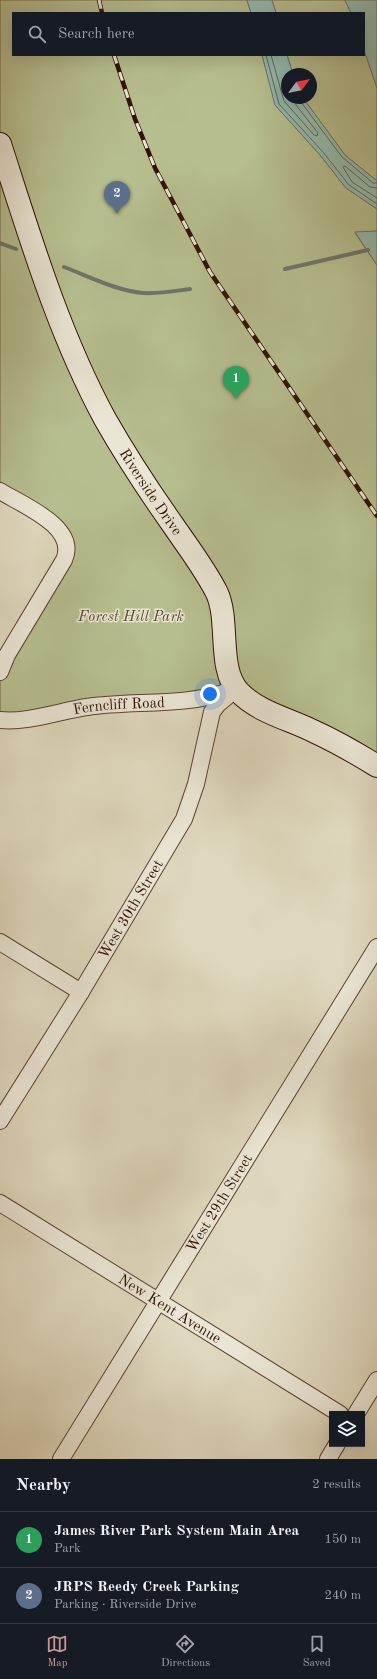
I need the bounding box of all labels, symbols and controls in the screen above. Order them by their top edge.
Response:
search box [12,12,365,56]
icon: search [26,23,48,45]
text: Search here [58,27,135,42]
north arrow [281,68,317,104]
pin: 2 [104,181,130,214]
pin: 1 [223,366,249,399]
street label: Riverside Drive [116,447,184,539]
park label: Forest Hill Park [77,610,184,625]
your location [200,684,220,704]
street label: Ferncliff Road [72,696,165,718]
street label: West 30th Street [97,858,167,962]
street label: West 29th Street [184,1152,256,1255]
street label: New Kent Avenue [115,1272,223,1347]
map controls [329,1411,365,1447]
button: layers [329,1411,365,1447]
text: Nearby [16,1477,71,1494]
text: 2 results [312,1478,361,1491]
text: James River Park System Main Area [54,1524,299,1539]
text: 1 [25,1533,33,1546]
text: 150 m [324,1533,361,1546]
text: Park [54,1542,81,1555]
text: JRPS Reedy Creek Parking [54,1580,239,1595]
text: 2 [25,1589,33,1602]
text: 240 m [324,1589,361,1602]
text: Parking · Riverside Drive [54,1598,196,1611]
tab: Map [46,1633,68,1671]
tab: Directions [161,1633,210,1671]
tab: Saved [303,1633,331,1671]

